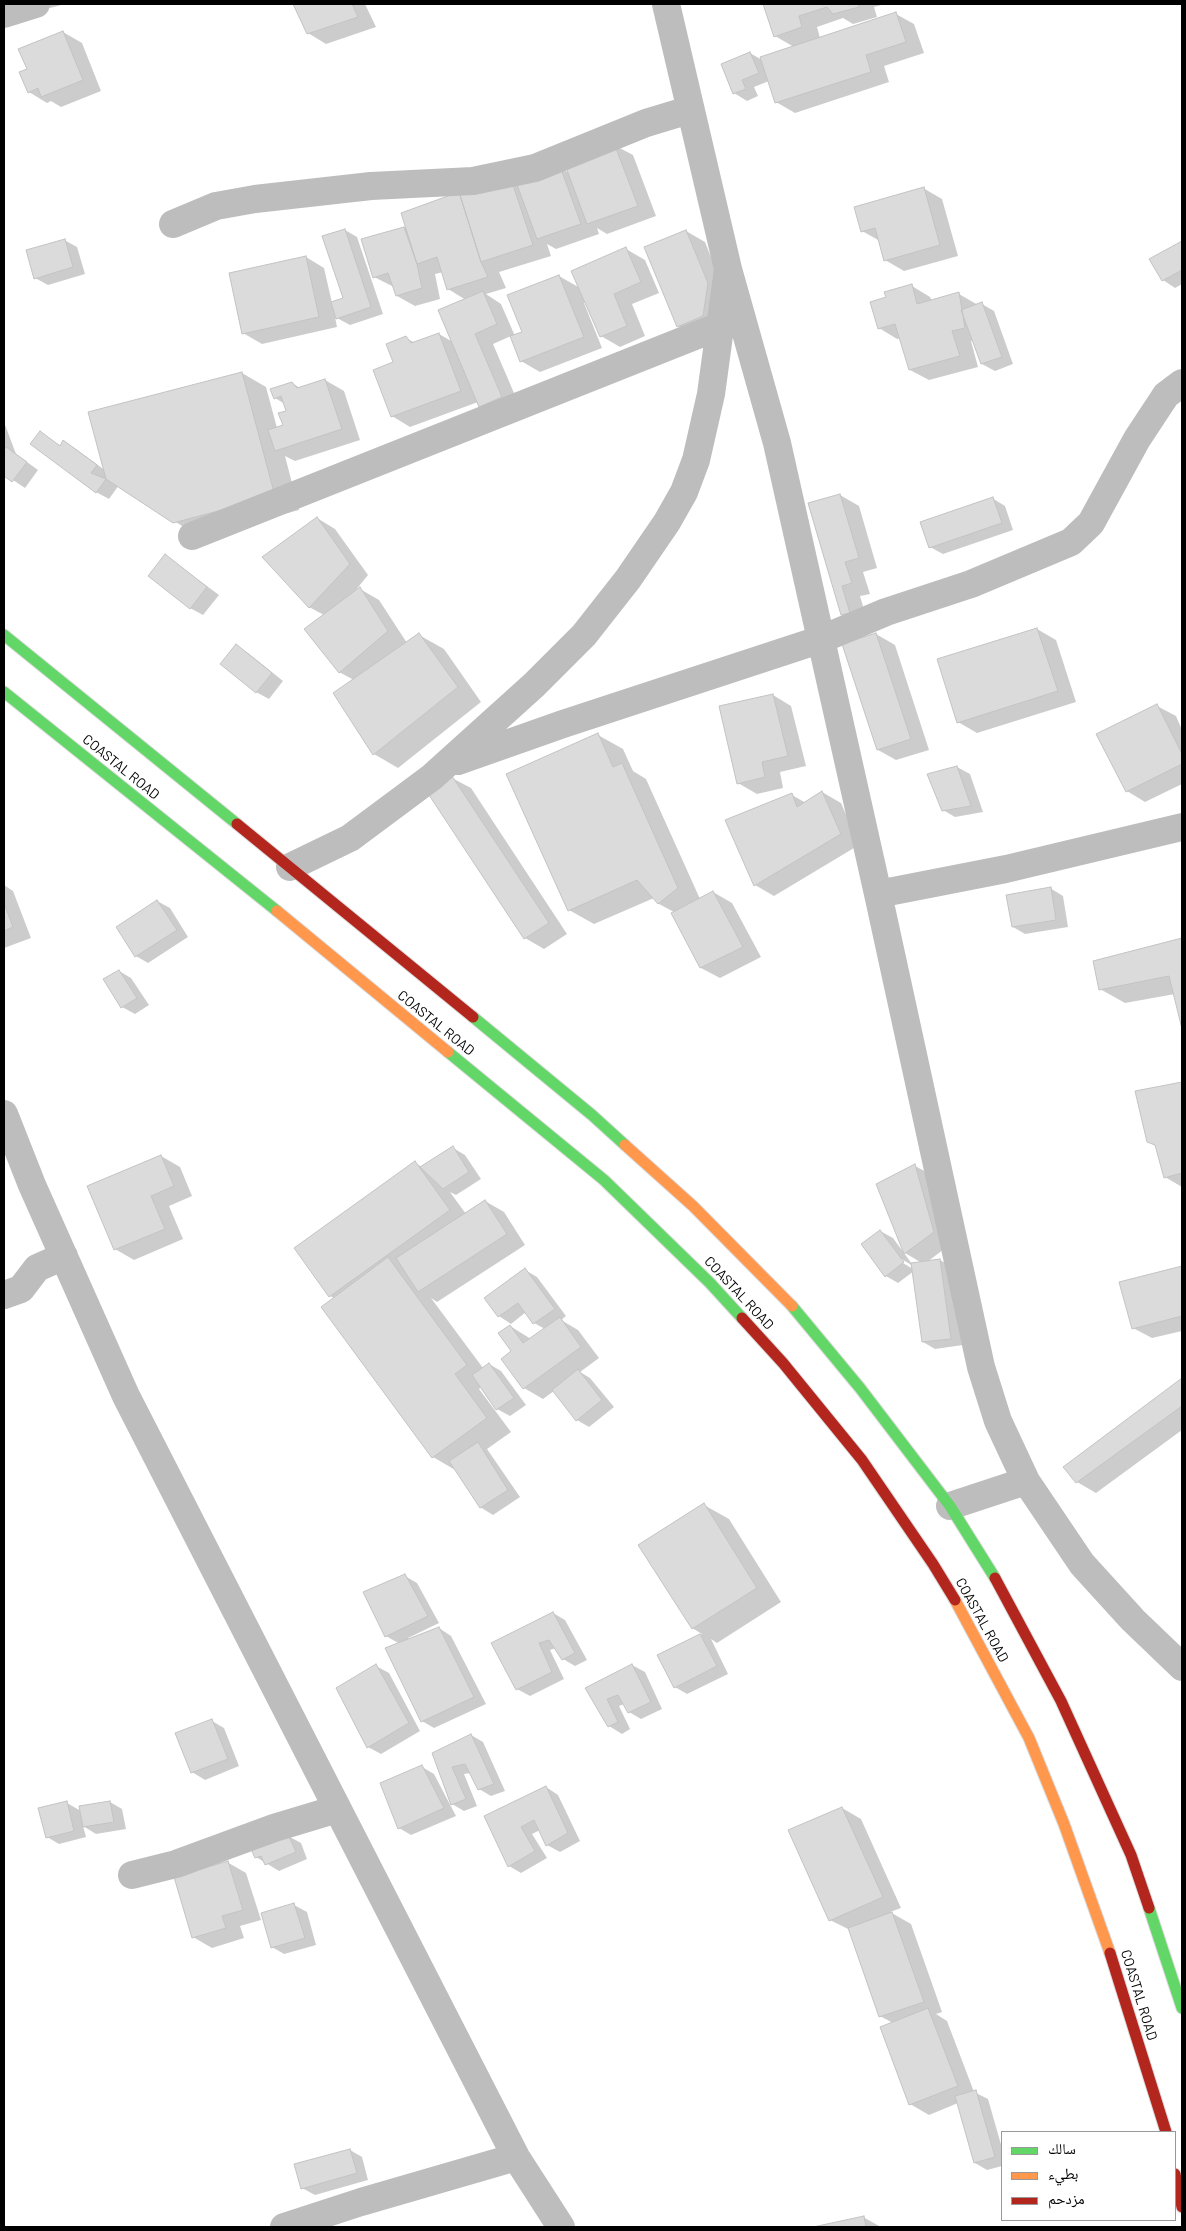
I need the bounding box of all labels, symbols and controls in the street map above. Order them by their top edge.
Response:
street label: COASTAL ROAD [79,731,163,803]
street label: COASTAL ROAD [394,987,478,1059]
street label: COASTAL ROAD [701,1253,777,1333]
street label: COASTAL ROAD [952,1575,1012,1665]
street label: COASTAL ROAD [1117,1948,1161,2042]
legend [1001,2131,1176,2221]
text: سالك [1048,2139,1076,2157]
text: بطيء [1048,2164,1078,2182]
text: مزدحم [1048,2189,1085,2207]

